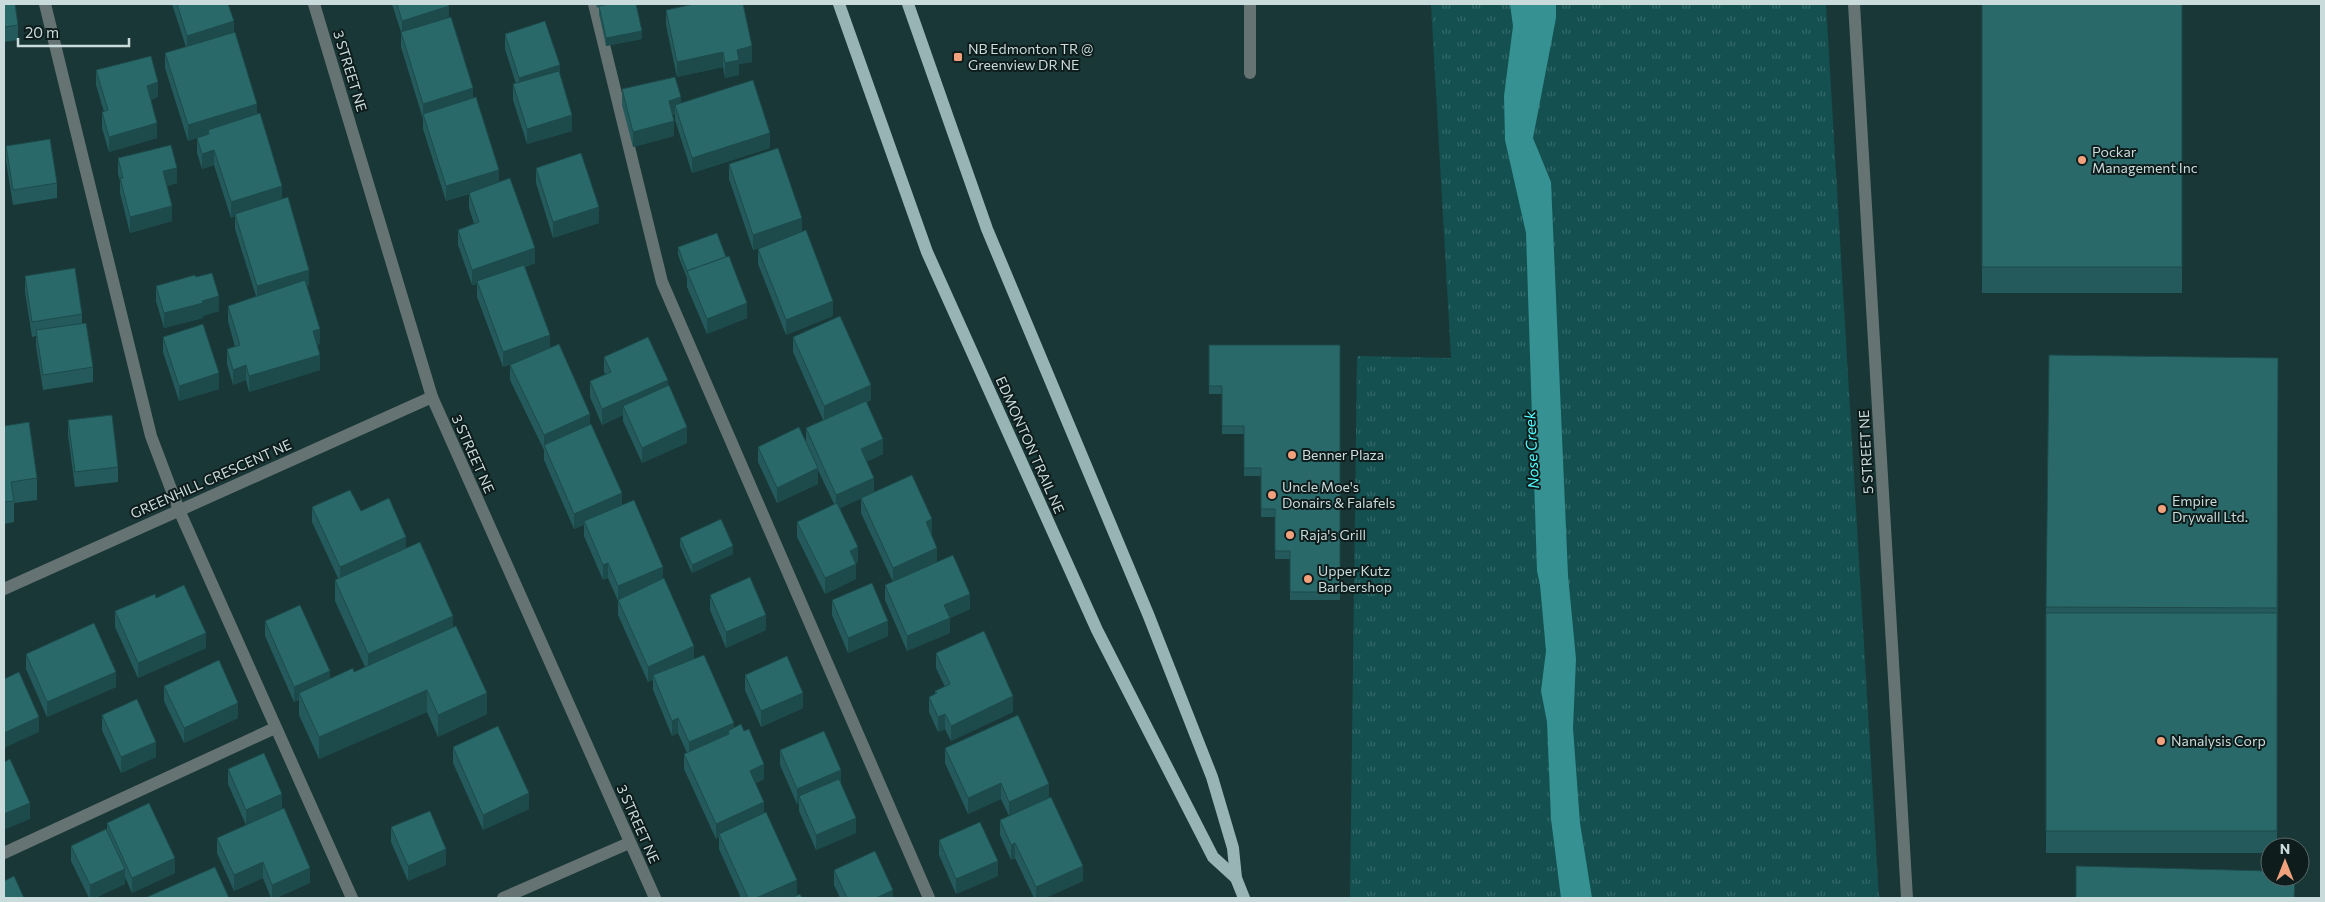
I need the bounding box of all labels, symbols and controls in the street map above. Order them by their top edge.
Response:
scale bar [18,15,129,47]
text: 20 m [25,23,59,41]
street label: 3 STREET NE [330,28,371,114]
place label: NB Edmonton TR @ Greenview DR NE [968,40,1093,73]
marker: NB Edmonton TR @ Greenview DR NE [952,51,964,63]
place label: Pockar Management Inc [2092,143,2198,176]
marker: Pockar Management Inc [2076,154,2088,166]
street label: EDMONTON TRAIL NE [993,374,1068,516]
water label: Nose Creek [1520,410,1542,489]
street label: 5 STREET NE [1855,410,1876,495]
street label: 3 STREET NE [449,412,498,496]
street label: GREENHILL CRESCENT NE [128,435,294,522]
place label: Benner Plaza [1302,446,1384,463]
marker: Benner Plaza [1286,449,1298,461]
place label: Uncle Moe's Donairs & Falafels [1282,478,1395,511]
marker: Uncle Moe's Donairs & Falafels [1266,489,1278,501]
place label: Empire Drywall Ltd. [2172,492,2248,525]
marker: Empire Drywall Ltd. [2156,503,2168,515]
place label: Raja's Grill [1300,526,1366,543]
marker: Raja's Grill [1284,529,1296,541]
place label: Upper Kutz Barbershop [1318,562,1392,595]
marker: Upper Kutz Barbershop [1302,573,1314,585]
place label: Nanalysis Corp [2171,732,2266,749]
marker: Nanalysis Corp [2155,735,2167,747]
street label: 3 STREET NE [614,782,663,866]
north arrow [2260,837,2310,887]
text: N [2280,840,2290,857]

